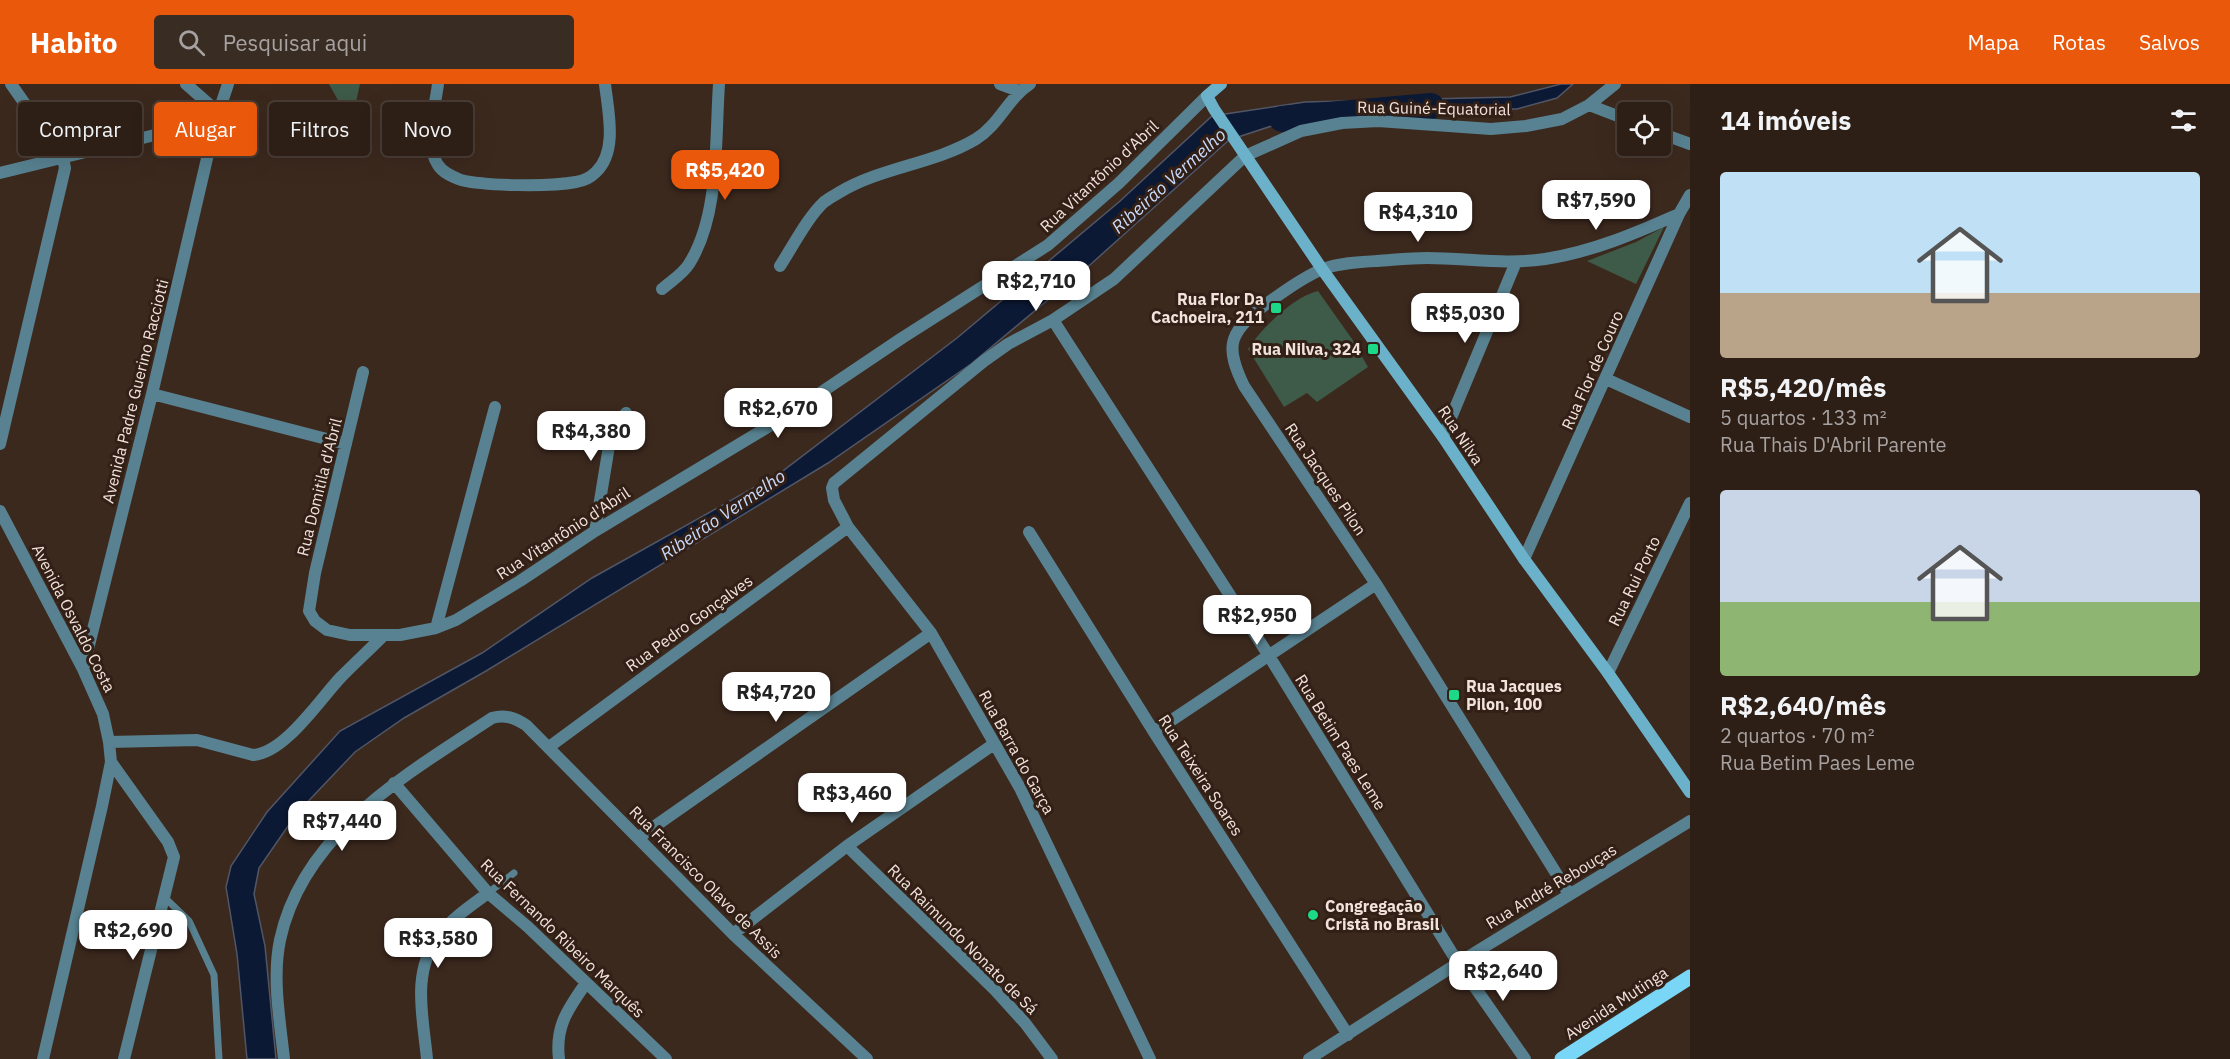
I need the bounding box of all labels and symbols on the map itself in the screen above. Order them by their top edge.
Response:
street label: Rua Guiné-Equatorial [1357,97,1511,119]
street label: Rua Vitantônio d'Abril [1035,116,1163,236]
water label: Ribeirão Vermelho [1107,123,1231,238]
pin: R$5,420 [670,150,780,201]
pin: R$7,590 [1541,180,1651,231]
pin: R$4,310 [1363,192,1473,243]
pin: R$2,710 [981,261,1091,312]
street label: Avenida Padre Guerino Racciotti [97,277,173,505]
place label: Rua Flor Da Cachoeira, 211 [1151,289,1264,327]
pin: R$5,030 [1410,293,1520,344]
marker: Rua Flor Da Cachoeira, 211 [1269,301,1283,315]
street label: Rua Flor de Couro [1557,307,1627,433]
place label: Rua Nilva, 324 [1252,339,1361,359]
marker: Rua Nilva, 324 [1366,342,1380,356]
pin: R$2,670 [723,388,833,439]
street label: Rua Nilva [1434,401,1488,469]
pin: R$4,380 [536,411,646,462]
street label: Rua Domitila d'Abril [292,416,346,558]
street label: Rua Jacques Pilon [1281,419,1371,539]
water label: Ribeirão Vermelho [656,464,790,565]
street label: Rua Vitantônio d'Abril [493,482,633,584]
street label: Rua Rui Porto [1604,533,1664,629]
street label: Avenida Osvaldo Costa [28,541,120,696]
street label: Rua Pedro Gonçalves [622,570,756,676]
pin: R$2,950 [1202,595,1312,646]
street label: Rua Betim Paes Leme [1291,671,1391,814]
pin: R$4,720 [721,672,831,723]
place label: Rua Jacques Pilon, 100 [1466,676,1562,714]
street label: Rua Barra do Garça [975,686,1060,818]
marker: Rua Jacques Pilon, 100 [1447,688,1461,702]
street label: Rua Teixeira Soares [1154,711,1248,839]
pin: R$3,460 [797,773,907,824]
pin: R$7,440 [287,801,397,852]
street label: Rua Francisco Olavo de Assis [625,801,787,963]
street label: Rua André Rebouças [1482,839,1620,933]
street label: Rua Fernando Ribeiro Marquês [477,854,649,1022]
street label: Rua Raimundo Nonato de Sá [884,860,1043,1019]
place label: Congregação Cristã no Brasil [1325,896,1439,934]
marker: Congregação Cristã no Brasil [1306,908,1320,922]
pin: R$2,690 [78,910,188,961]
pin: R$3,580 [383,918,493,969]
pin: R$2,640 [1448,951,1558,1002]
street label: Avenida Mutinga [1561,962,1672,1044]

